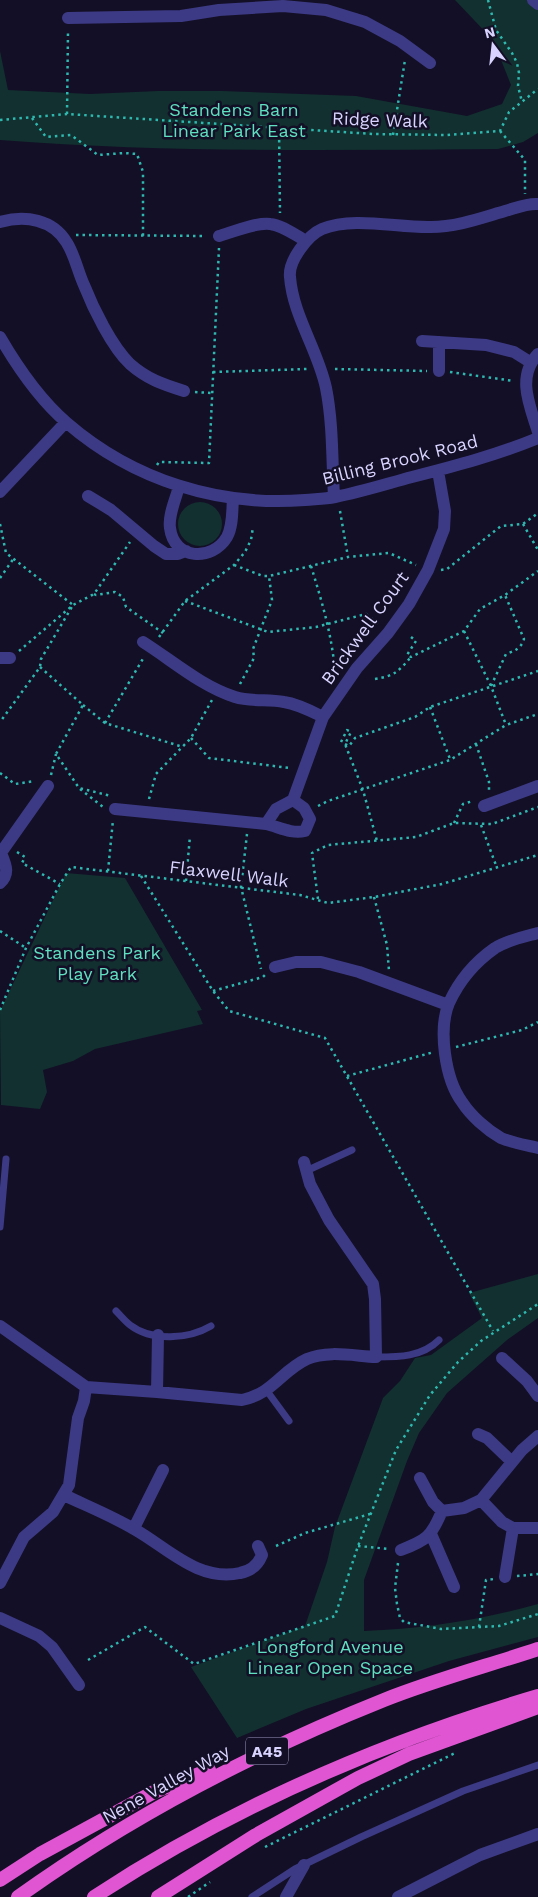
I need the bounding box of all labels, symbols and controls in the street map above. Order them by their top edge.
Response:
north arrow [468,20,518,70]
text: N [483,23,497,42]
park label: Standens Barn Linear Park East [162,99,306,141]
street label: Ridge Walk [332,107,428,132]
street label: Billing Brook Road [320,430,480,489]
street label: Brickwell Court [317,567,413,688]
street label: Flaxwell Walk [168,856,290,891]
park label: Standens Park Play Park [33,942,161,984]
park label: Longford Avenue Linear Open Space [247,1636,413,1678]
road number: A45 [246,1738,288,1764]
street label: Nene Valley Way [98,1740,234,1827]

